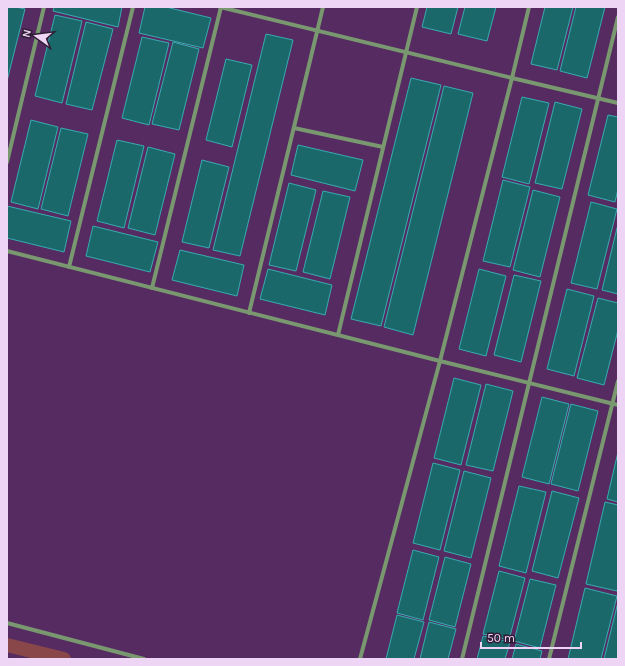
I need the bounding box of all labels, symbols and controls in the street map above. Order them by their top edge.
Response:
north arrow [16,16,56,56]
text: N [20,28,34,39]
scale bar [481,624,581,650]
text: 50 m [487,631,515,645]

